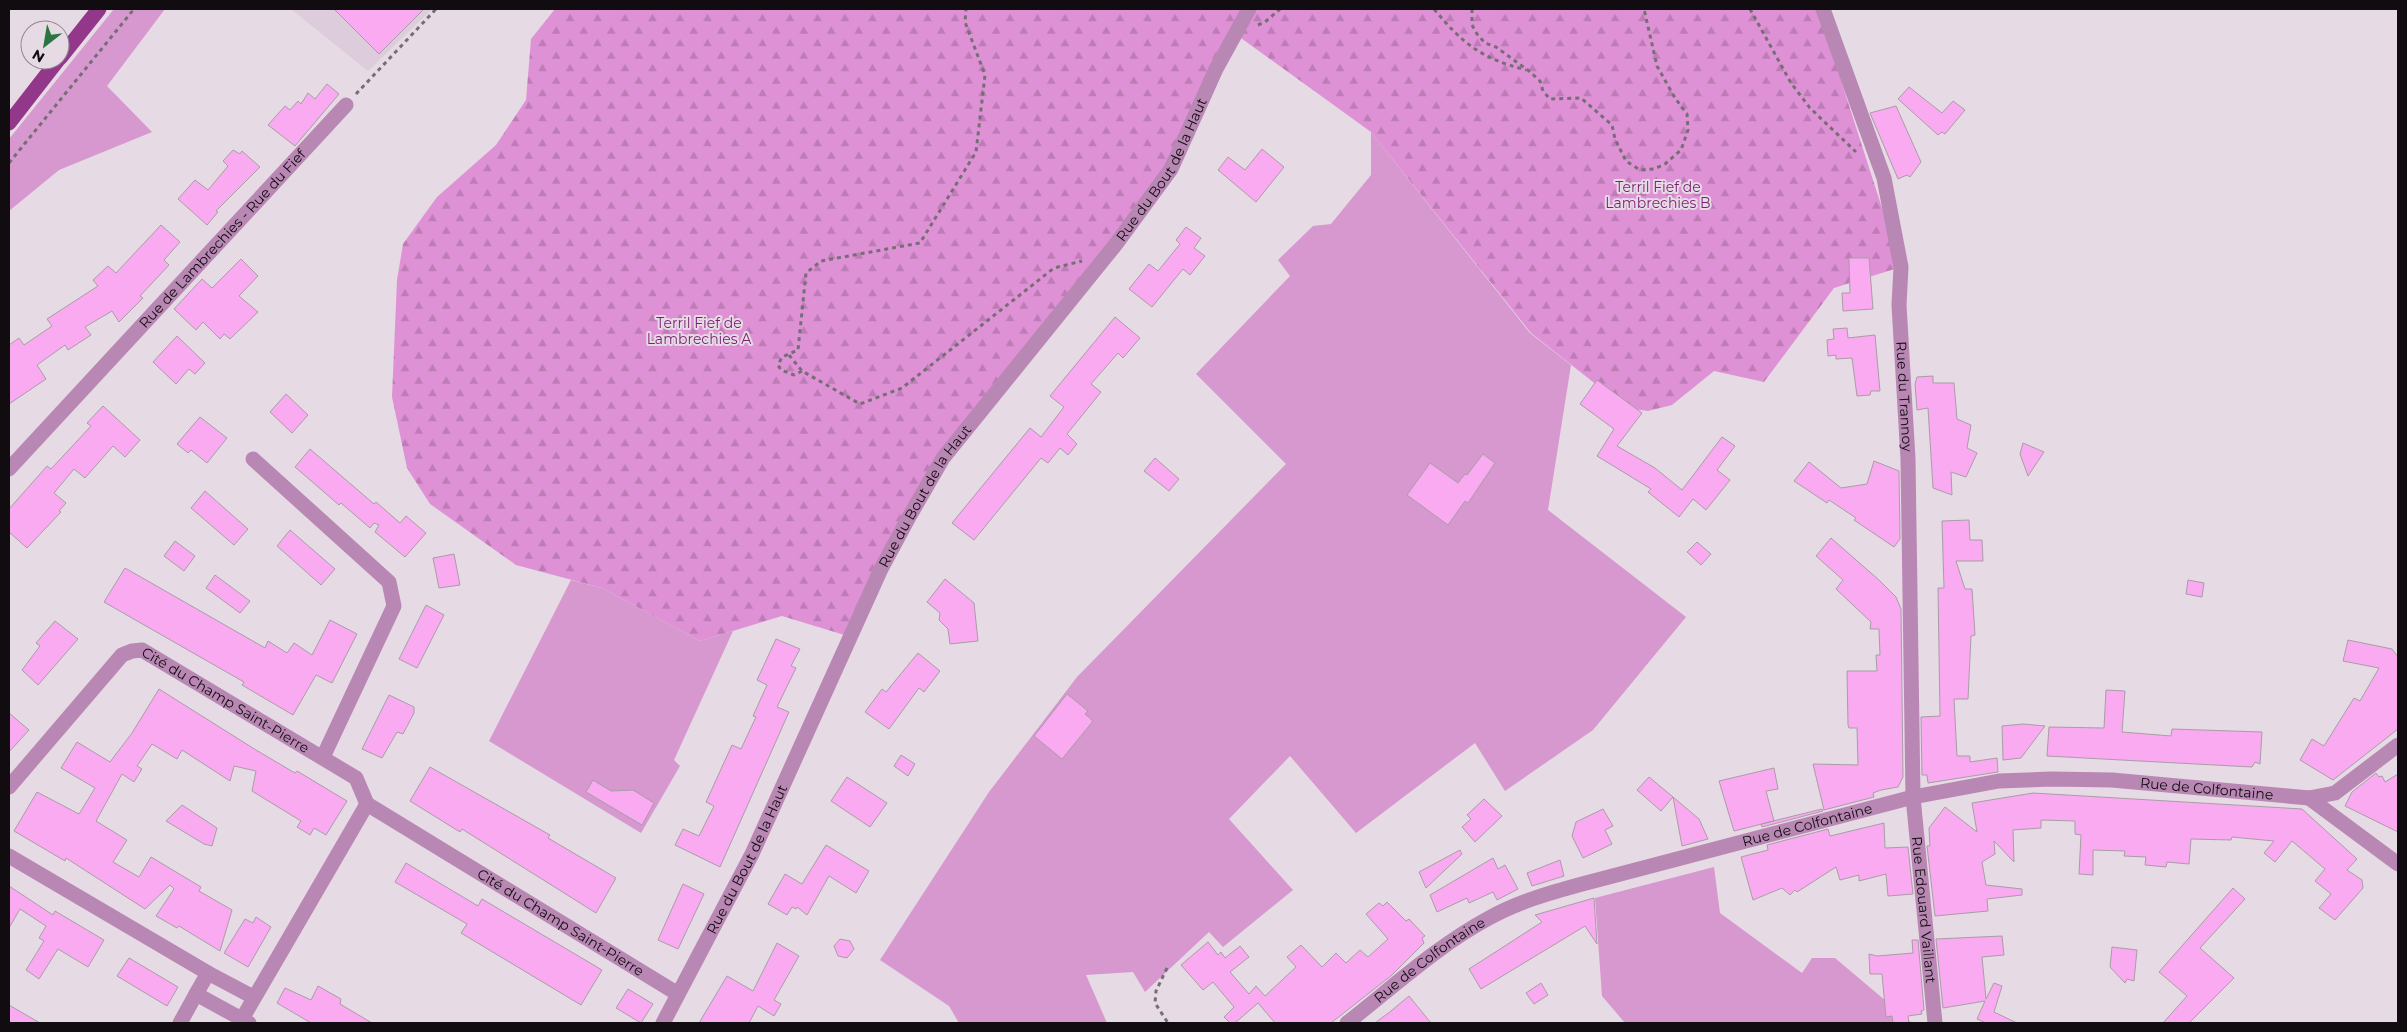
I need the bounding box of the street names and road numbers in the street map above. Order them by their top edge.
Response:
street label: Rue du Bout de la Haut [1112,95,1211,245]
street label: Rue de Lambrechies - Rue du Fief [135,144,310,332]
street label: Rue du Trannoy [1892,341,1917,453]
street label: Rue du Bout de la Haut [874,421,976,571]
street label: Cité du Champ Saint-Pierre [138,643,313,757]
street label: Rue de Colfontaine [2139,774,2274,804]
street label: Rue du Bout de la Haut [702,781,791,937]
street label: Rue de Colfontaine [1740,799,1874,851]
street label: Rue Edouard Vaillant [1908,836,1940,984]
street label: Cité du Champ Saint-Pierre [474,864,647,980]
street label: Rue de Colfontaine [1370,913,1488,1007]

